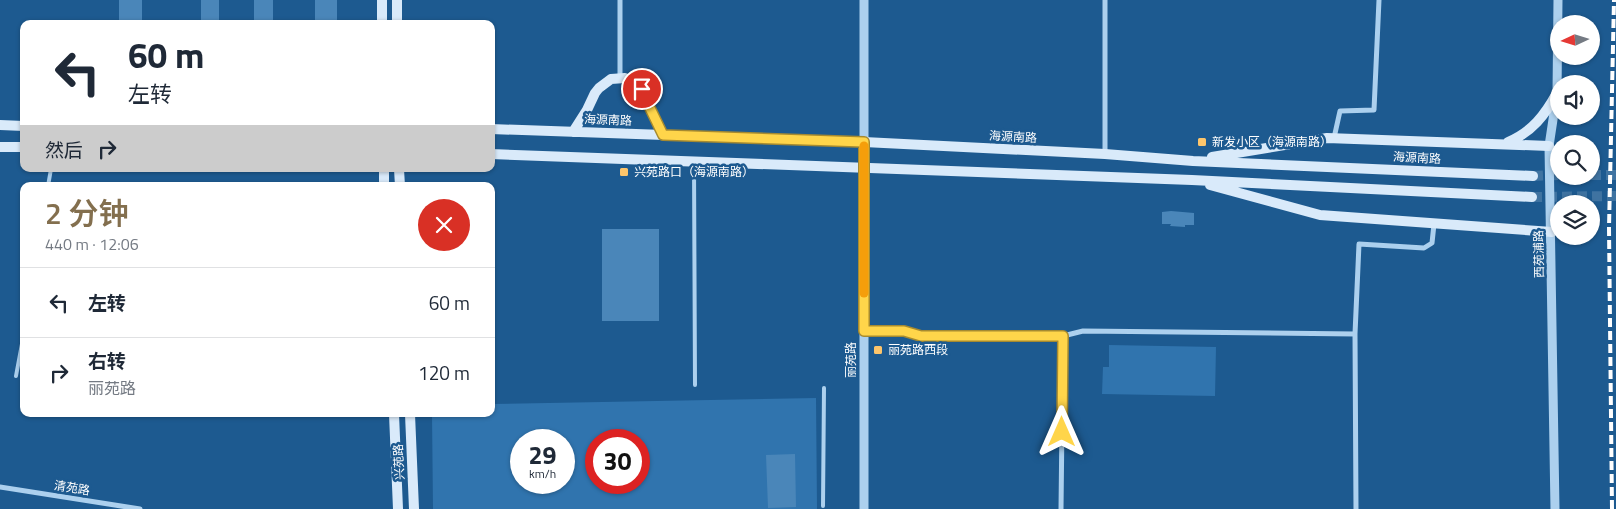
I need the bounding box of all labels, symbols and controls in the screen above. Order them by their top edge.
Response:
north arrow [1550,15,1600,65]
map controls [1550,15,1600,245]
text: 60 m [128,28,204,82]
icon: left [45,40,110,105]
pin [621,68,663,110]
icon: arrive [628,75,656,103]
button: sound [1550,75,1600,125]
text: 左转 [128,77,172,111]
street label: 海源南路 [584,109,632,130]
street label: 海源南路 [989,126,1037,147]
place label: 新发小区（海源南路） [1212,132,1332,151]
text: 然后 [45,135,83,164]
icon: right [93,135,121,163]
button: search [1550,135,1600,185]
marker: 新发小区（海源南路） [1196,136,1208,148]
street label: 海源南路 [1393,147,1441,168]
place label: 兴苑路口（海源南路） [634,162,754,181]
marker: 兴苑路口（海源南路） [618,166,630,178]
text: 2 分钟 [45,190,128,236]
button: layers [1550,195,1600,245]
button: close [418,199,470,251]
street label: 西苑浦路 [1529,230,1548,278]
text: 440 m · 12:06 [45,232,139,256]
text: 左转 [88,288,126,317]
text: 60 m [429,288,470,317]
icon: left [45,289,73,317]
place label: 丽苑路西段 [888,340,948,359]
street label: 丽苑路 [841,342,860,378]
marker: 丽苑路西段 [872,344,884,356]
text: 右转 [88,346,126,375]
text: 120 m [418,358,470,387]
icon: right [45,359,73,387]
text: 丽苑路 [88,376,136,400]
position arrow [1035,405,1087,457]
speed limit sign: 30 [585,429,650,494]
text: 29 [528,436,557,474]
street label: 兴苑路 [388,444,409,481]
text: km/h [529,464,556,483]
street label: 清苑路 [53,475,91,500]

